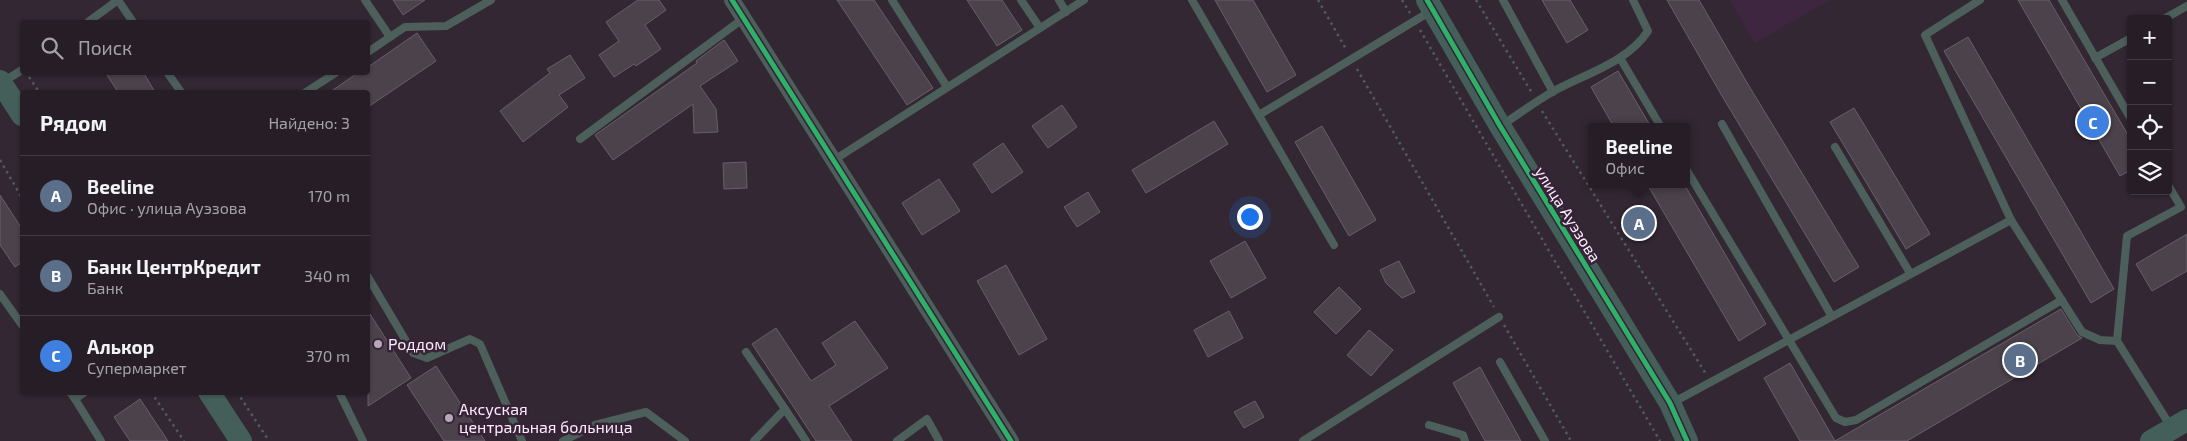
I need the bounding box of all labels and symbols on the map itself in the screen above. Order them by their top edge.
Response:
pin: C [2077,103,2109,141]
street label: улица Ауэзова [1531,162,1605,266]
your location [1237,204,1263,230]
pin: A [1623,204,1655,242]
place label: Роддом [388,334,446,353]
marker: Роддом [372,338,384,350]
pin: B [2004,341,2036,379]
place label: Аксуская центральная больница [459,399,633,436]
marker: Аксуская центральная больница [443,412,455,424]

